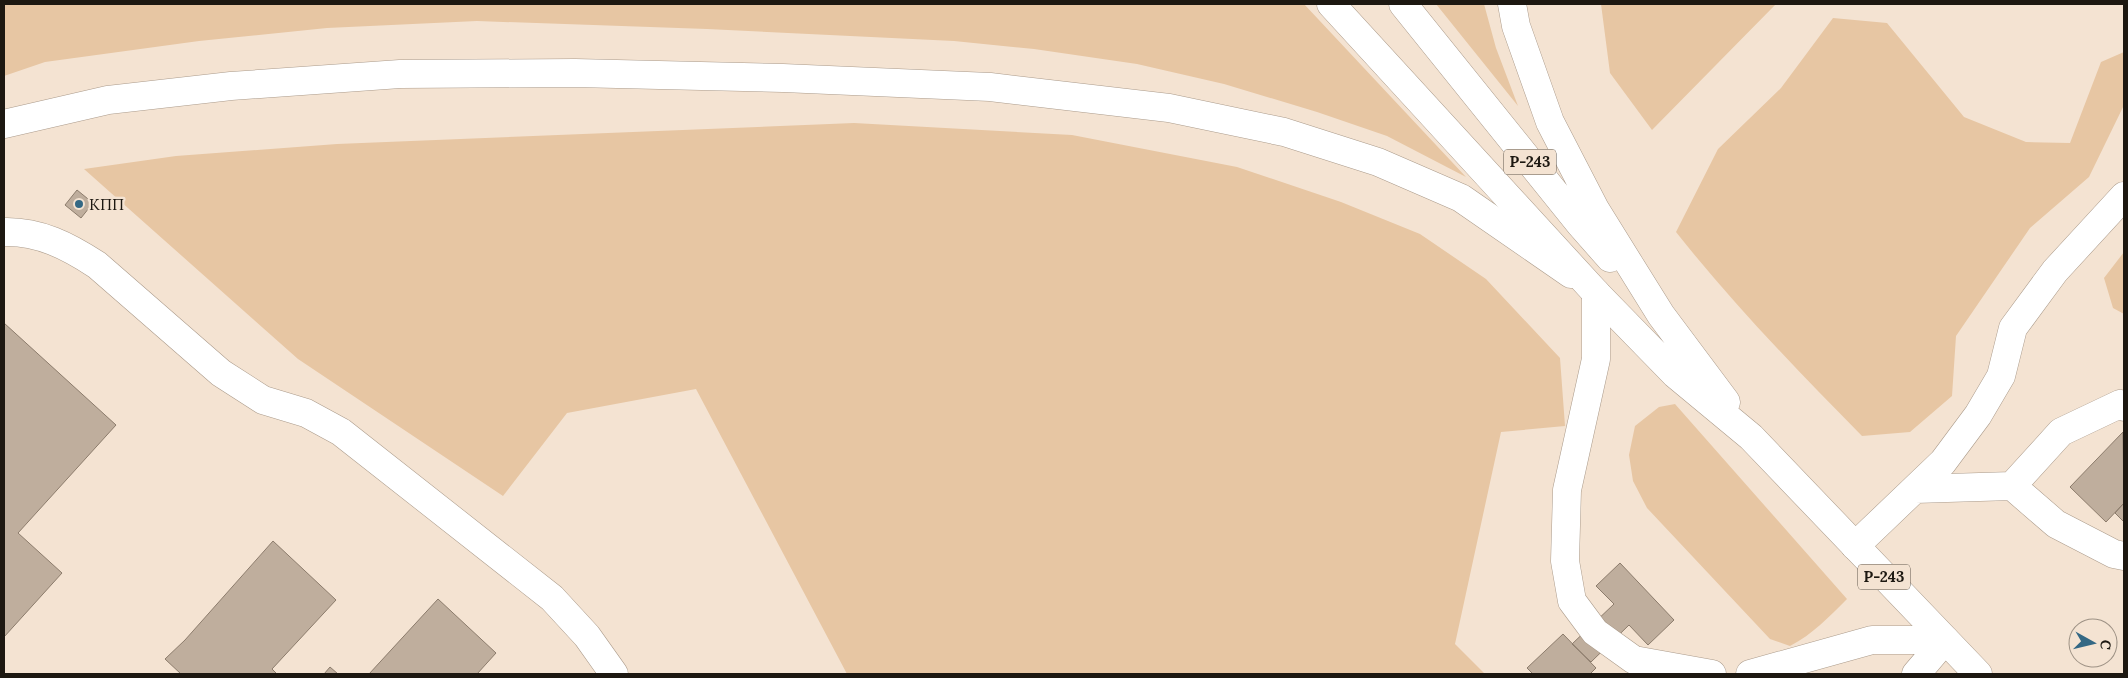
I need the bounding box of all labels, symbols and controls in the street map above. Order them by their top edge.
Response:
road number: Р-243 [1504,150,1556,174]
place label: КПП [89,194,124,214]
marker: КПП [73,198,85,210]
road number: Р-243 [1858,564,1910,590]
north arrow [2068,618,2118,668]
text: С [2096,639,2115,651]

